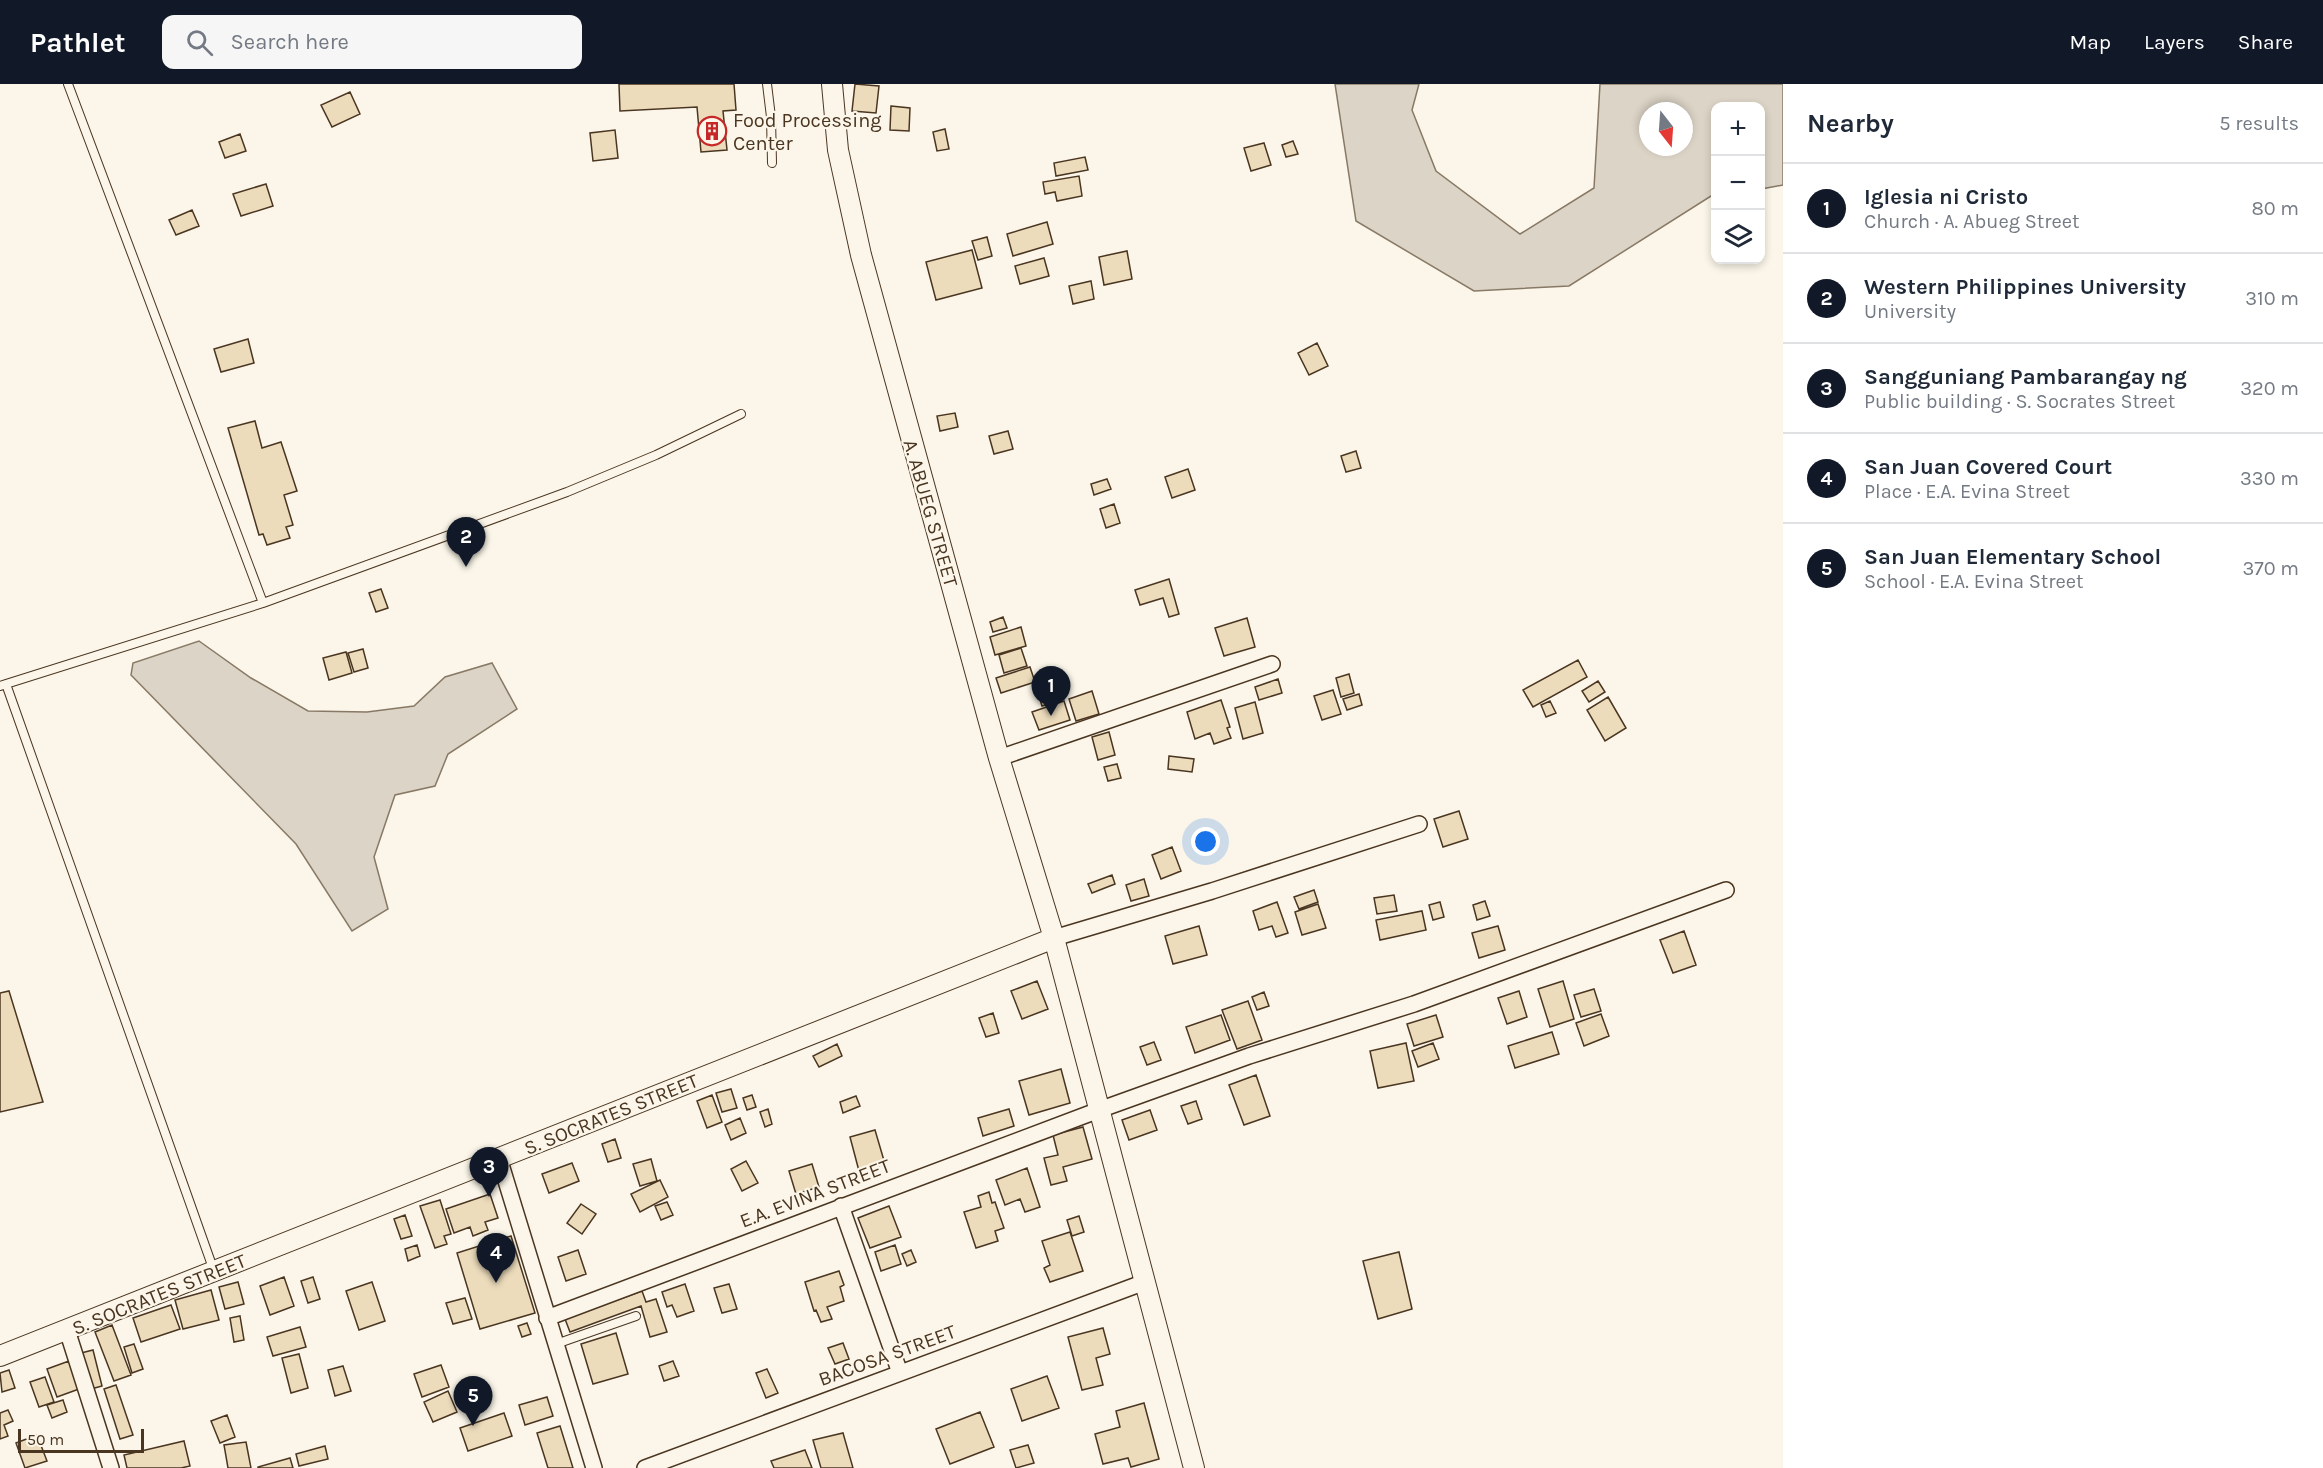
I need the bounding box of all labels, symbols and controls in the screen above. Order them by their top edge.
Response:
search box [162,15,582,69]
text: Pathlet [30,26,126,59]
icon: search [183,26,216,59]
text: Search here [231,29,349,55]
text: Map [2069,30,2111,54]
text: Layers [2144,30,2205,54]
text: Share [2238,30,2293,54]
north arrow [1639,102,1693,156]
map controls [1711,102,1765,264]
button: + [1711,102,1765,156]
text: Nearby [1807,108,1894,139]
place label: Food Processing Center [733,109,882,155]
text: 5 results [2219,112,2299,135]
building icon: Food Processing Center [696,115,728,147]
button: − [1711,156,1765,210]
text: Iglesia ni Cristo [1864,184,2028,210]
text: 1 [1823,197,1830,220]
text: 80 m [2251,197,2299,220]
button: layers [1711,210,1765,264]
text: Church · A. Abueg Street [1864,210,2080,233]
text: Western Philippines University [1864,274,2186,300]
text: 2 [1820,287,1833,310]
text: 310 m [2245,287,2299,310]
text: University [1864,300,1956,323]
text: Sangguniang Pambarangay ng [1864,364,2187,390]
text: 3 [1820,377,1833,400]
text: 320 m [2240,377,2299,400]
text: Public building · S. Socrates Street [1864,390,2175,413]
street label: A. ABUEG STREET [898,437,963,590]
text: San Juan Covered Court [1864,454,2112,480]
text: 4 [1821,467,1832,490]
text: 330 m [2240,467,2299,490]
text: Place · E.A. Evina Street [1864,480,2070,503]
pin: 2 [446,518,486,567]
text: San Juan Elementary School [1864,544,2161,570]
text: 5 [1821,557,1832,580]
text: 370 m [2242,557,2299,580]
text: School · E.A. Evina Street [1864,570,2084,593]
pin: 1 [1032,666,1070,716]
your location [1191,827,1220,856]
street label: S. SOCRATES STREET [521,1069,702,1160]
pin: 3 [470,1148,508,1197]
street label: E.A. EVINA STREET [737,1154,894,1233]
pin: 4 [476,1234,516,1283]
street label: S. SOCRATES STREET [69,1249,250,1340]
street label: BACOSA STREET [815,1320,959,1391]
pin: 5 [454,1376,492,1426]
scale bar [18,1426,144,1454]
text: 50 m [27,1430,64,1449]

